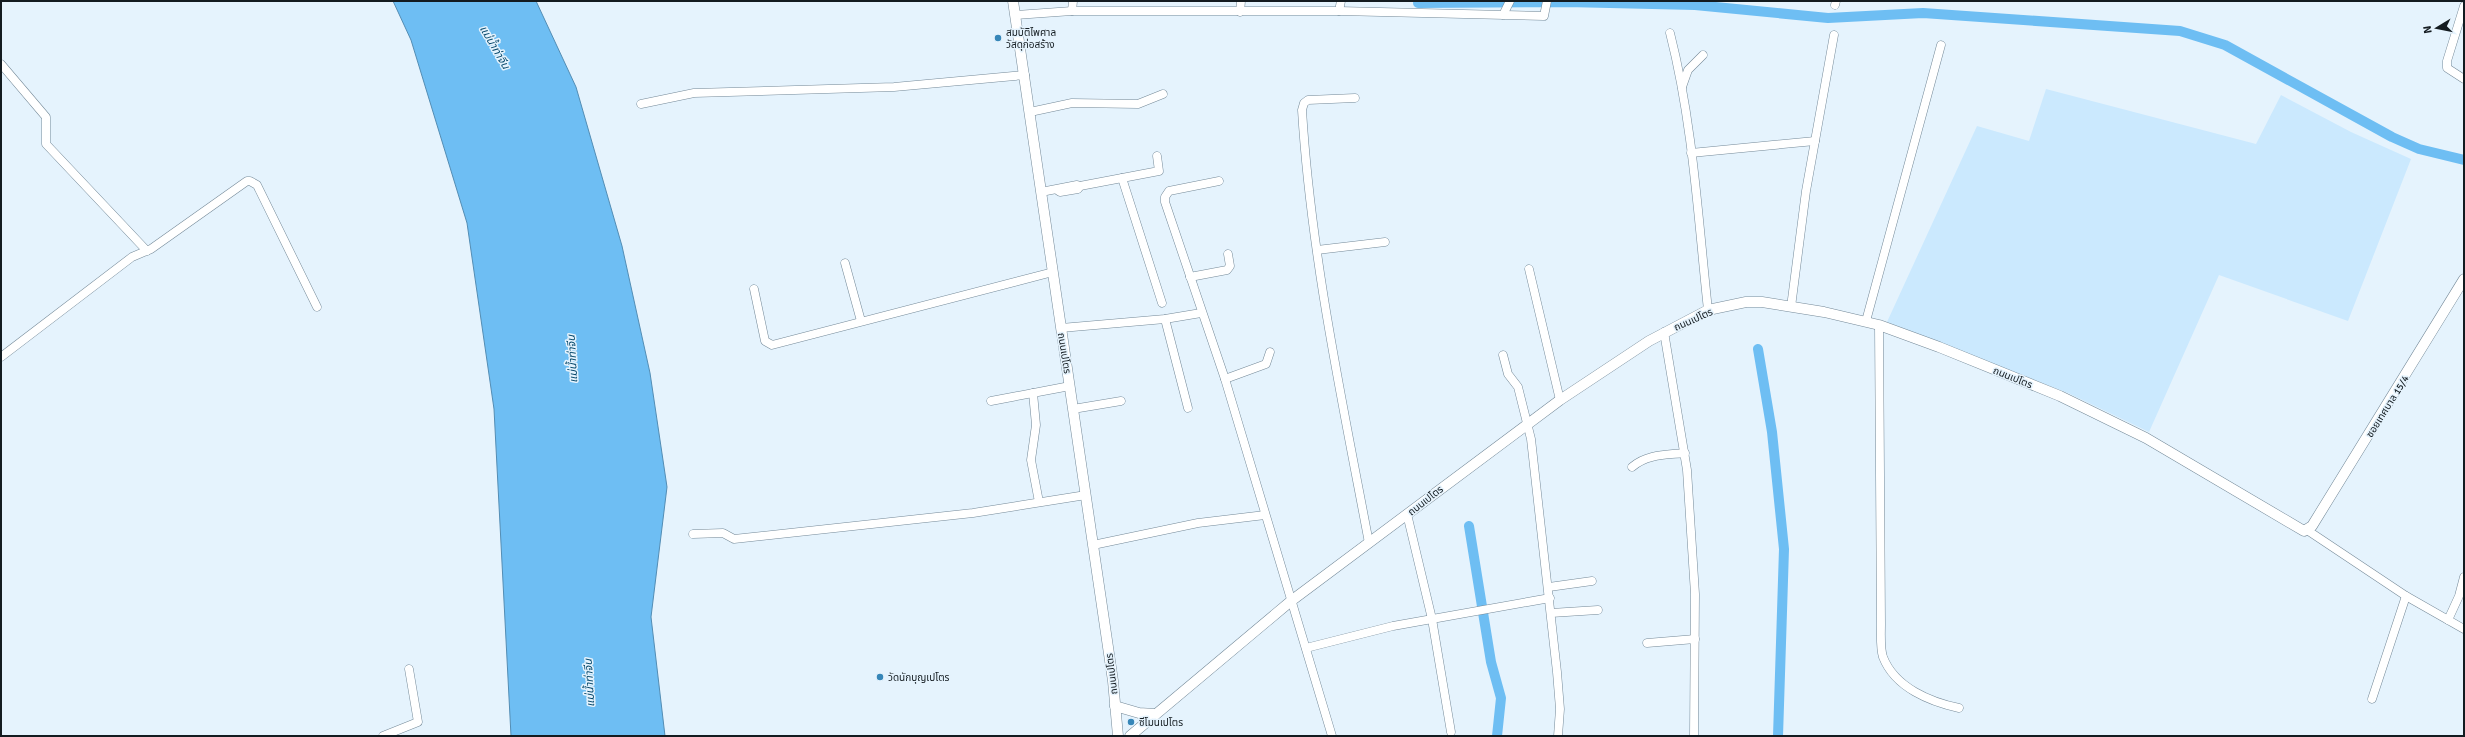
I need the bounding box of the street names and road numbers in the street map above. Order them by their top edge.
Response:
street label: ถนนเปโตร [1672,306,1715,334]
street label: ถนนเปโตร [1055,332,1073,375]
street label: ถนนเปโตร [1991,365,2034,391]
street label: ซอยเทศบาล 15/4 [2364,373,2412,440]
street label: ถนนเปโตร [1406,483,1446,518]
street label: ถนนเปโตร [1104,652,1120,695]

